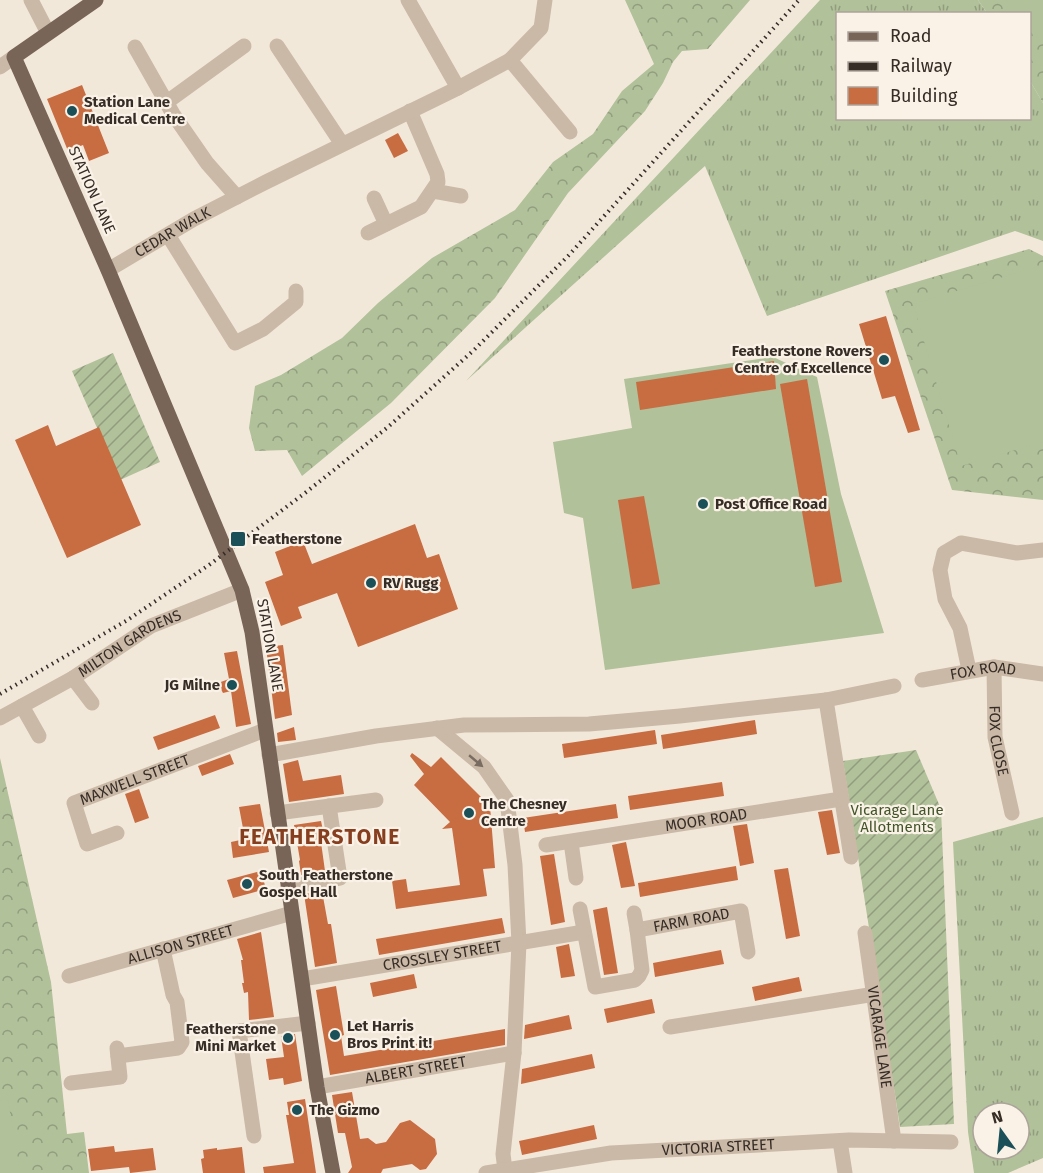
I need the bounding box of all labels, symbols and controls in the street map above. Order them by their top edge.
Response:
legend [836,12,1031,120]
text: Road [890,25,932,47]
text: Railway [890,55,952,77]
text: Building [890,85,958,107]
place label: Station Lane Medical Centre [84,93,185,128]
marker: Station Lane Medical Centre [65,104,79,118]
street label: STATION LANE [65,143,119,237]
street label: CEDAR WALK [131,203,214,261]
place label: Featherstone Rovers Centre of Excellence [732,342,872,377]
marker: Featherstone Rovers Centre of Excellence [877,353,891,367]
place label: Post Office Road [715,495,827,513]
marker: Post Office Road [696,497,710,511]
marker: Featherstone [229,530,247,548]
place label: Featherstone [252,530,342,548]
place label: RV Rugg [383,574,439,592]
marker: RV Rugg [364,576,378,590]
street label: STATION LANE [253,597,287,693]
street label: MILTON GARDENS [75,606,184,681]
street label: FOX ROAD [949,657,1017,684]
place label: JG Milne [164,676,220,694]
marker: JG Milne [225,678,239,692]
street label: FOX CLOSE [986,705,1012,778]
street label: MAXWELL STREET [77,751,192,809]
one-way arrow [468,754,483,767]
place label: The Chesney Centre [481,795,567,830]
park label: Vicarage Lane Allotments [850,801,944,836]
street label: MOOR ROAD [664,805,748,835]
marker: The Chesney Centre [462,806,476,820]
district label: FEATHERSTONE [239,824,401,850]
place label: South Featherstone Gospel Hall [259,866,393,901]
marker: South Featherstone Gospel Hall [240,877,254,891]
street label: FARM ROAD [652,904,731,936]
street label: ALLISON STREET [126,921,236,968]
street label: CROSSLEY STREET [381,937,503,974]
street label: VICARAGE LANE [863,985,896,1089]
place label: Let Harris Bros Print it! [347,1017,432,1052]
place label: Featherstone Mini Market [186,1020,276,1055]
marker: Let Harris Bros Print it! [328,1028,342,1042]
marker: Featherstone Mini Market [281,1031,295,1045]
street label: ALBERT STREET [364,1052,468,1088]
place label: The Gizmo [309,1101,380,1119]
north arrow [971,1101,1031,1161]
marker: The Gizmo [290,1103,304,1117]
text: N [990,1106,1005,1128]
street label: VICTORIA STREET [661,1135,776,1159]

